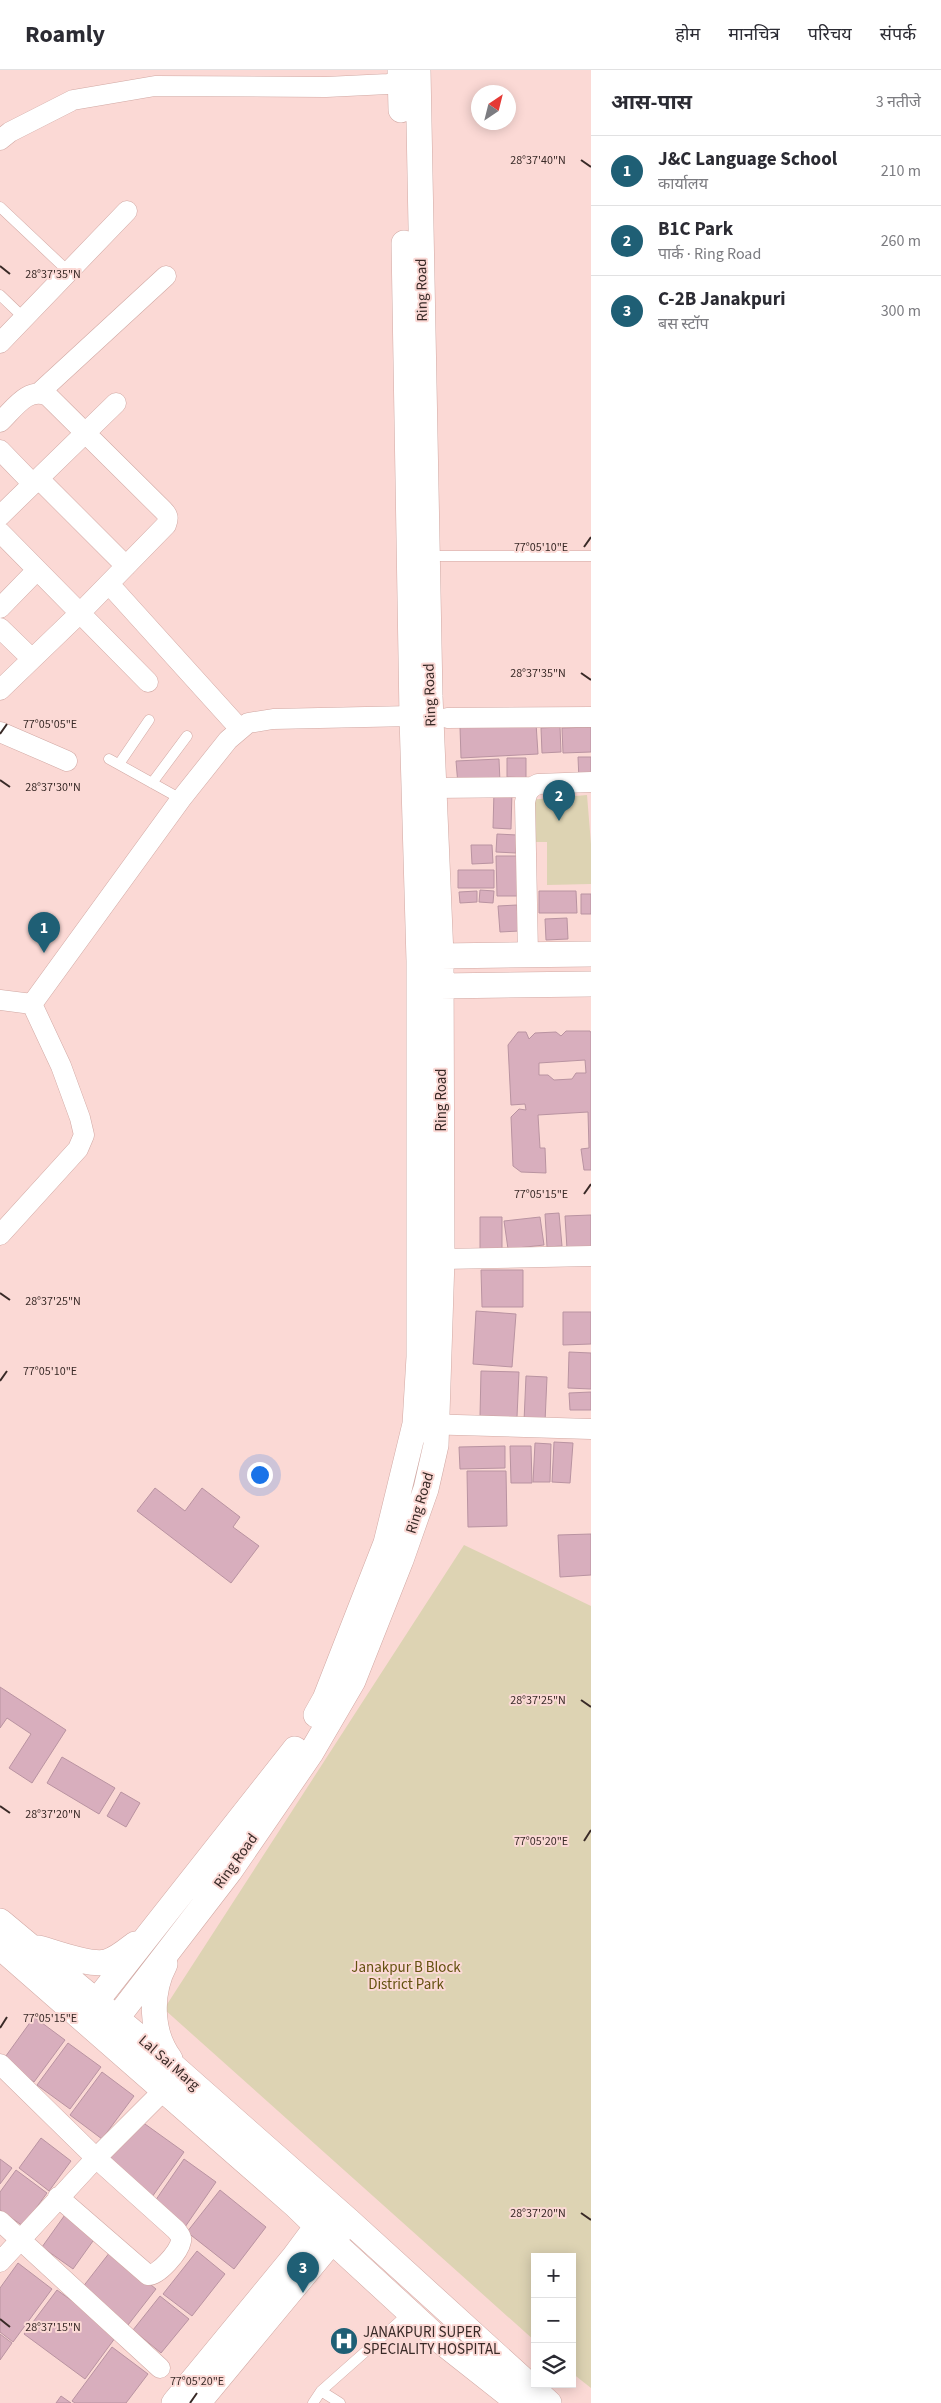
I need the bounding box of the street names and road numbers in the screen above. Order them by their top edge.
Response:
street label: Ring Road [411,258,433,322]
street label: Ring Road [418,663,442,727]
street label: Ring Road [431,1068,452,1132]
street label: Ring Road [401,1470,439,1536]
street label: Ring Road [209,1829,263,1893]
street label: Lal Sai Marg [134,2030,205,2096]

